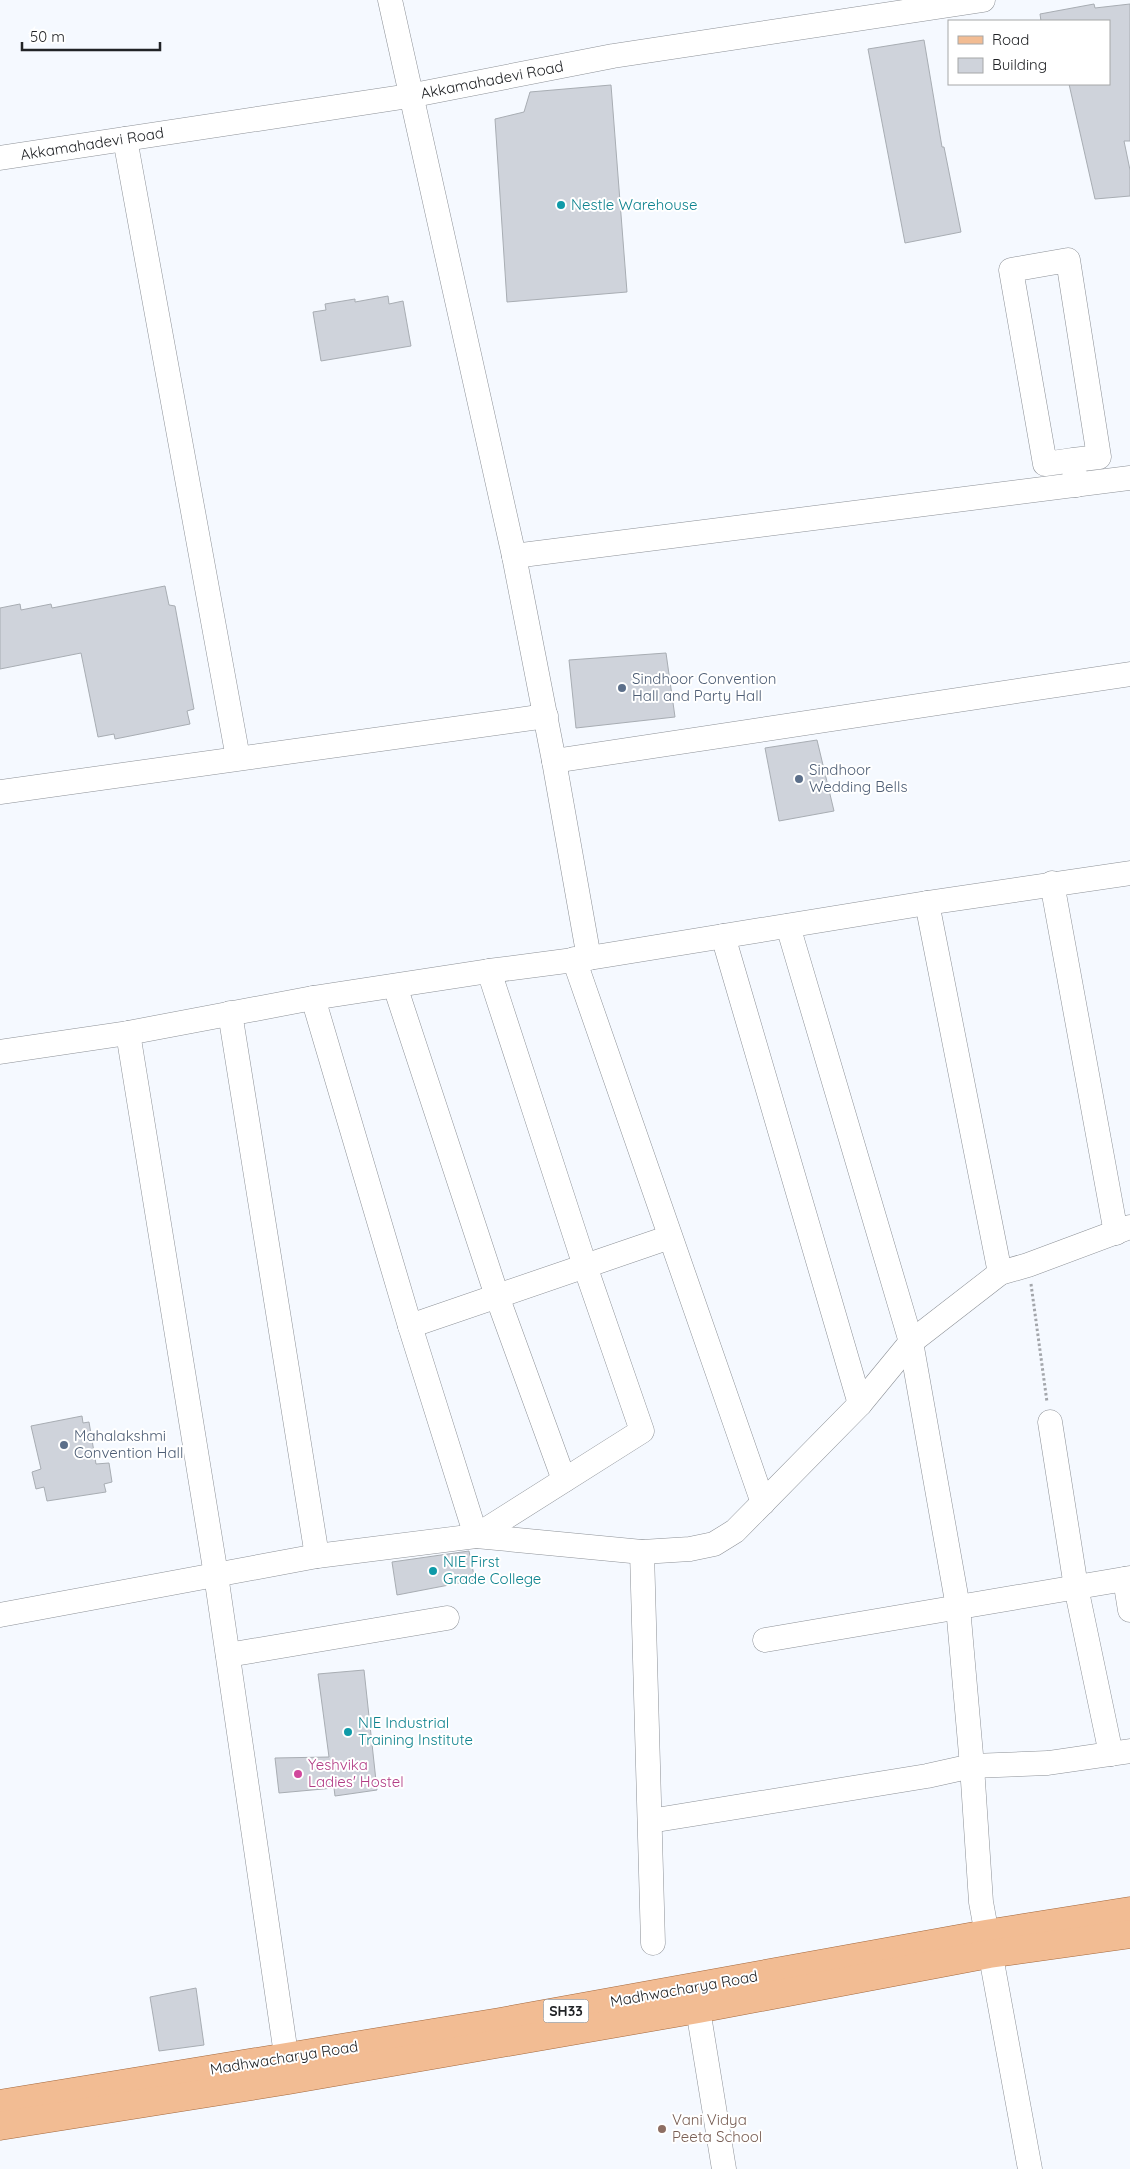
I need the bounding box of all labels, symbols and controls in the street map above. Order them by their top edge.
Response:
scale bar [22,20,160,52]
legend [948,20,1110,85]
text: 50 m [30,27,65,46]
text: Road [992,30,1029,49]
text: Building [992,55,1047,74]
street label: Akkamahadevi Road [419,56,565,103]
street label: Akkamahadevi Road [19,123,165,164]
place label: Nestle Warehouse [571,195,697,214]
marker: Nestle Warehouse [555,199,567,211]
place label: Sindhoor Convention Hall and Party Hall [632,669,776,705]
marker: Sindhoor Convention Hall and Party Hall [616,682,628,694]
place label: Sindhoor Wedding Bells [809,760,907,796]
marker: Sindhoor Wedding Bells [793,773,805,785]
place label: Mahalakshmi Convention Hall [74,1426,183,1462]
marker: Mahalakshmi Convention Hall [58,1439,70,1451]
place label: NIE First Grade College [443,1552,541,1588]
marker: NIE First Grade College [427,1565,439,1577]
place label: NIE Industrial Training Institute [358,1713,473,1749]
marker: NIE Industrial Training Institute [342,1726,354,1738]
place label: Yeshvika Ladies' Hostel [308,1755,404,1791]
marker: Yeshvika Ladies' Hostel [292,1768,304,1780]
street label: Madhwacharya Road [609,1966,759,2011]
road number: SH33 [544,2000,588,2022]
street label: Madhwacharya Road [209,2036,359,2079]
place label: Vani Vidya Peeta School [672,2110,762,2146]
marker: Vani Vidya Peeta School [656,2123,668,2135]

